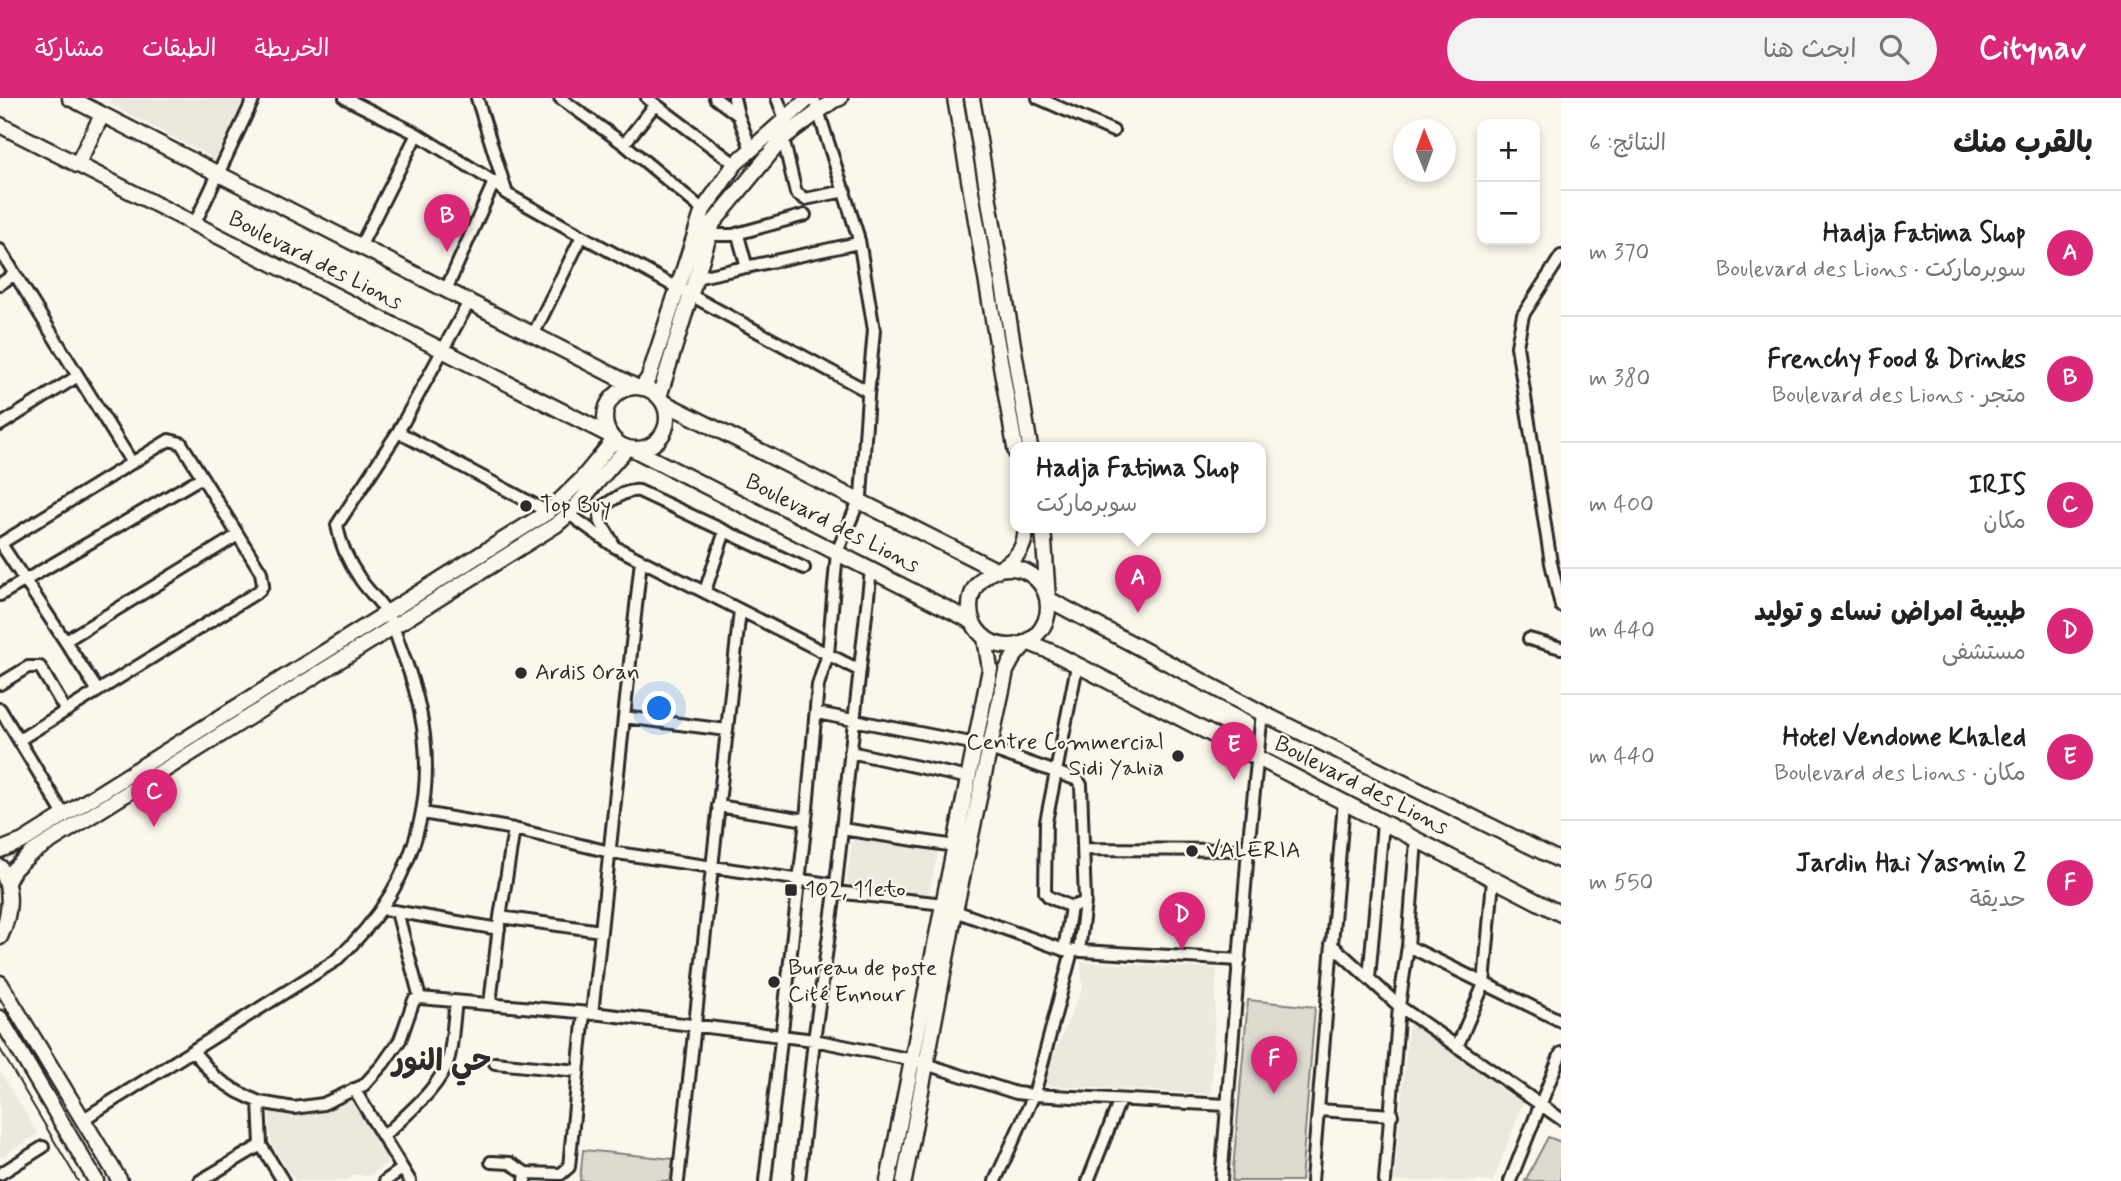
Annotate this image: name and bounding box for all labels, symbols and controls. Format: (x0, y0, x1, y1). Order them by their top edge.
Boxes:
search box (1447, 18, 1937, 81)
text: Citynav (1979, 27, 2086, 71)
icon: search (1875, 30, 1913, 68)
text: ابحث هنا (1763, 33, 1857, 67)
text: مشاركة (35, 34, 104, 65)
text: الطبقات (142, 34, 217, 65)
text: الخريطة (255, 34, 329, 65)
north arrow (1393, 119, 1456, 182)
map controls (1477, 119, 1540, 245)
button: + (1477, 119, 1540, 182)
text: بالقرب منك (1953, 124, 2093, 163)
text: النتائج: 6 (1589, 129, 1666, 159)
button: − (1477, 182, 1540, 245)
pin: B (424, 194, 470, 252)
street label: Boulevard des Lions (223, 204, 407, 318)
text: Hadja Fatima Shop (1823, 217, 2026, 251)
text: 370 m (1589, 238, 1649, 268)
text: A (2062, 238, 2078, 268)
text: سوبرماركت · Boulevard des Lions (1716, 255, 2026, 285)
text: Frenchy Food & Drinks (1767, 343, 2026, 377)
text: 380 m (1589, 364, 1650, 394)
text: B (2063, 364, 2077, 394)
text: متجر · Boulevard des Lions (1772, 381, 2026, 411)
popup (1010, 442, 1266, 533)
text: Hadja Fatima Shop (1036, 452, 1240, 486)
street label: Boulevard des Lions (740, 467, 924, 581)
text: IRIS (1969, 469, 2026, 503)
text: سوبرماركت (1036, 490, 1137, 520)
text: 400 m (1589, 490, 1654, 520)
text: C (2062, 490, 2078, 520)
place label: Top Buy (540, 491, 611, 521)
marker: Top Buy (518, 498, 534, 514)
text: مكان (1983, 507, 2026, 537)
pin: A (1115, 555, 1161, 613)
text: طبيبة امراض نساء و توليد (1754, 596, 2026, 630)
text: 440 m (1589, 616, 1655, 646)
text: D (2062, 616, 2078, 646)
text: مستشفى (1942, 638, 2026, 668)
place label: Ardis Oran (535, 658, 640, 688)
marker: Ardis Oran (513, 665, 529, 681)
your location (642, 691, 676, 725)
text: Hotel Vendome Khaled (1783, 721, 2026, 755)
pin: E (1211, 722, 1257, 780)
place label: Centre Commercial Sidi Yahia (966, 728, 1164, 784)
street label: Boulevard des Lions (1269, 729, 1453, 843)
text: 440 m (1589, 742, 1655, 772)
text: E (2063, 742, 2077, 772)
marker: Centre Commercial Sidi Yahia (1170, 748, 1186, 764)
text: مكان · Boulevard des Lions (1774, 759, 2026, 789)
pin: C (131, 769, 177, 827)
place label: VALERIA (1206, 836, 1301, 866)
marker: VALERIA (1184, 843, 1200, 859)
text: Jardin Hai Yasmin 2 (1796, 847, 2026, 881)
text: 550 m (1589, 868, 1653, 898)
text: F (2064, 868, 2076, 898)
place label: 102, 11eto (805, 875, 906, 905)
marker: 102, 11eto (783, 882, 799, 898)
text: حديقة (1970, 885, 2026, 915)
pin: D (1159, 892, 1205, 950)
place label: Bureau de poste Cité Ennour (788, 954, 937, 1010)
marker: Bureau de poste Cité Ennour (766, 974, 782, 990)
pin: F (1251, 1036, 1297, 1094)
district label: حي النور (390, 1042, 491, 1086)

